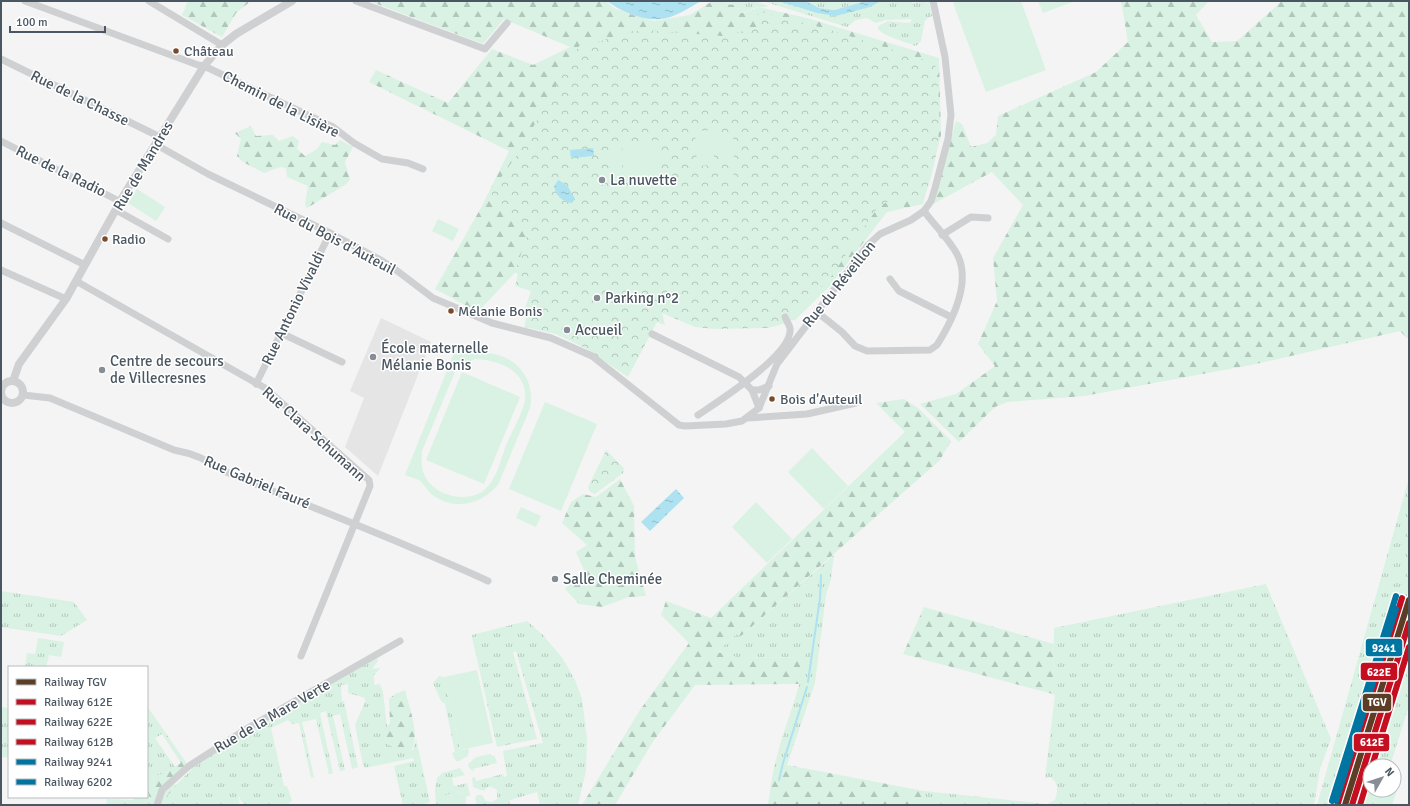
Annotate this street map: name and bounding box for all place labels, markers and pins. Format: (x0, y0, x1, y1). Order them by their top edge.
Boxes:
place label: Château (184, 43, 234, 60)
marker: Château (171, 46, 181, 56)
place label: La nuvette (610, 171, 677, 189)
marker: La nuvette (597, 175, 607, 185)
place label: Radio (112, 231, 146, 248)
marker: Radio (100, 234, 110, 244)
place label: Parking n°2 (605, 289, 679, 307)
marker: Parking n°2 (592, 293, 602, 303)
place label: Mélanie Bonis (458, 303, 542, 320)
marker: Mélanie Bonis (446, 306, 456, 316)
place label: Accueil (575, 321, 622, 339)
marker: Accueil (562, 325, 572, 335)
place label: École maternelle Mélanie Bonis (381, 338, 488, 374)
place label: Centre de secours de Villecresnes (110, 352, 224, 387)
marker: École maternelle Mélanie Bonis (368, 352, 378, 362)
marker: Centre de secours de Villecresnes (97, 365, 107, 375)
place label: Bois d'Auteuil (780, 391, 862, 408)
marker: Bois d'Auteuil (767, 394, 777, 404)
place label: Salle Cheminée (563, 570, 662, 588)
marker: Salle Cheminée (550, 574, 560, 584)

